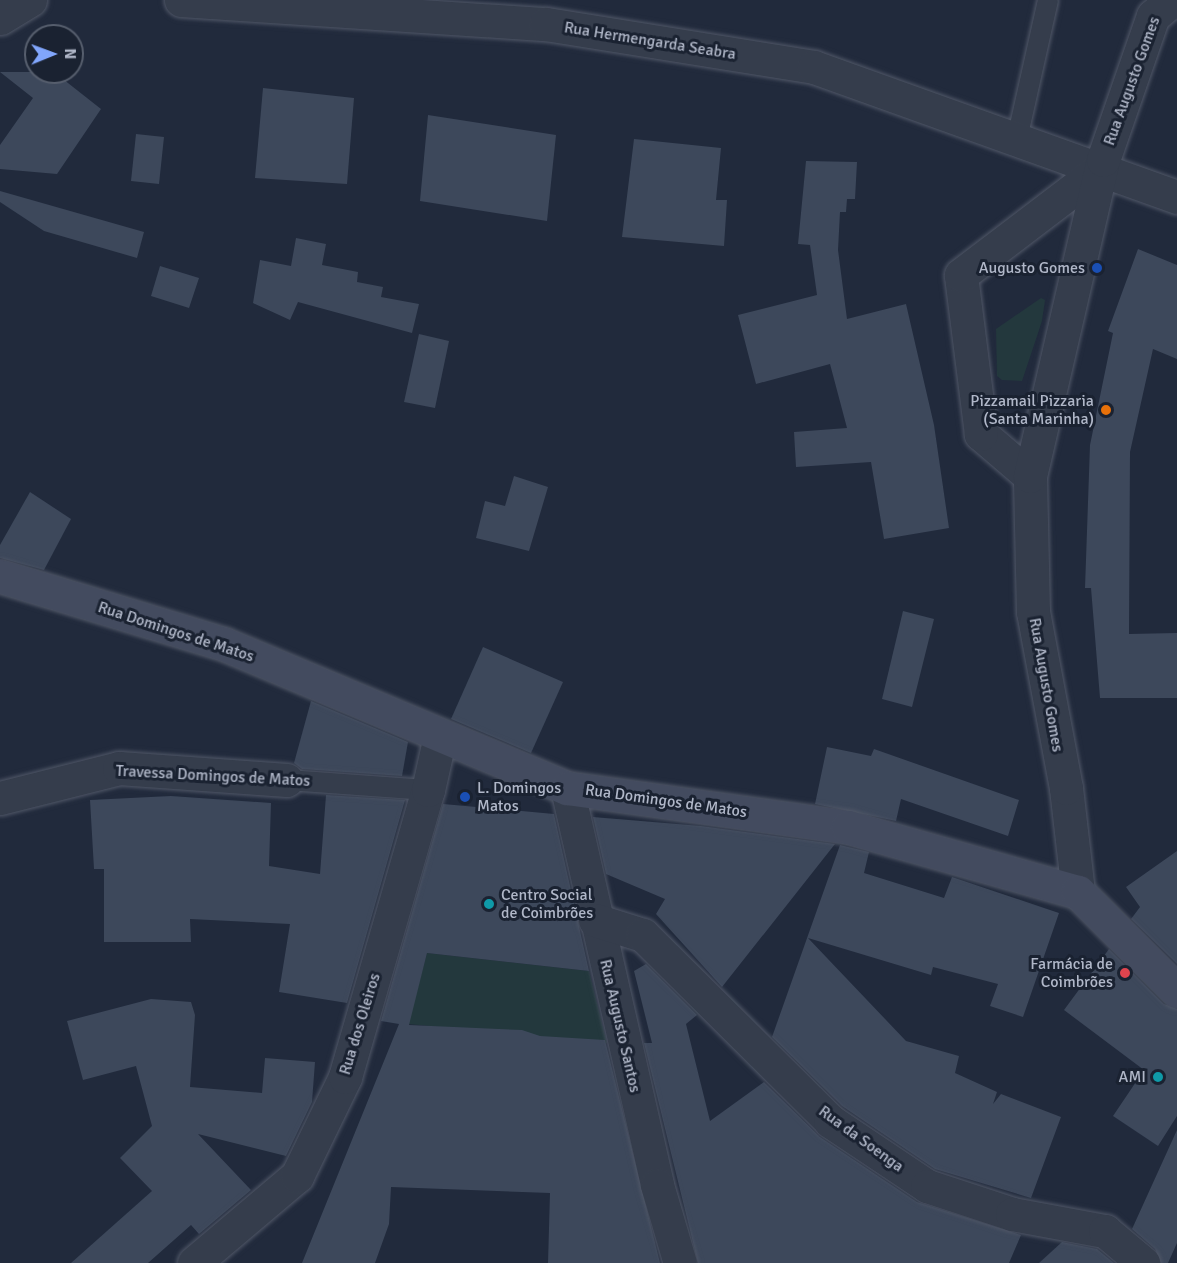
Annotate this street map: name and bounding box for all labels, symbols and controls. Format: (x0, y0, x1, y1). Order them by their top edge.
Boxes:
street label: Rua Augusto Gomes (1100, 14, 1164, 148)
street label: Rua Hermengarda Seabra (563, 18, 737, 64)
north arrow (24, 24, 84, 84)
text: N (60, 48, 80, 59)
place label: Augusto Gomes (979, 258, 1085, 278)
marker: Augusto Gomes (1090, 261, 1104, 275)
place label: Pizzamail Pizzaria (Santa Marinha) (970, 391, 1094, 429)
marker: Pizzamail Pizzaria (Santa Marinha) (1099, 403, 1113, 417)
street label: Rua Domingos de Matos (95, 598, 257, 666)
street label: Rua Augusto Gomes (1025, 616, 1067, 754)
street label: Travessa Domingos de Matos (115, 761, 311, 791)
place label: L. Domingos Matos (477, 778, 561, 816)
street label: Rua Domingos de Matos (584, 780, 748, 822)
marker: L. Domingos Matos (458, 790, 472, 804)
place label: Centro Social de Coimbrões (501, 885, 593, 923)
marker: Centro Social de Coimbrões (482, 897, 496, 911)
place label: Farmácia de Coimbrões (1030, 954, 1113, 992)
street label: Rua Augusto Santos (595, 958, 645, 1094)
marker: Farmácia de Coimbrões (1118, 966, 1132, 980)
street label: Rua dos Oleiros (335, 971, 385, 1077)
place label: AMI (1119, 1067, 1146, 1087)
marker: AMI (1151, 1070, 1165, 1084)
street label: Rua da Soenga (815, 1102, 907, 1176)

